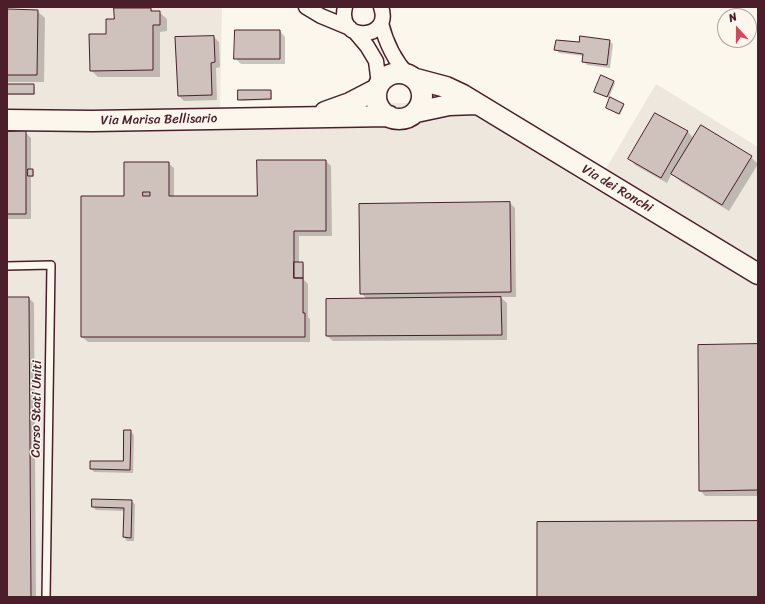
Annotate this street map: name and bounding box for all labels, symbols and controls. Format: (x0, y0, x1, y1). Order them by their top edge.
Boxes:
text: N (726, 7, 740, 27)
north arrow (717, 8, 757, 48)
street label: Via Marisa Bellisario (101, 111, 217, 129)
street label: Via dei Ronchi (579, 162, 655, 216)
street label: Corso Stati Uniti (28, 360, 46, 458)

